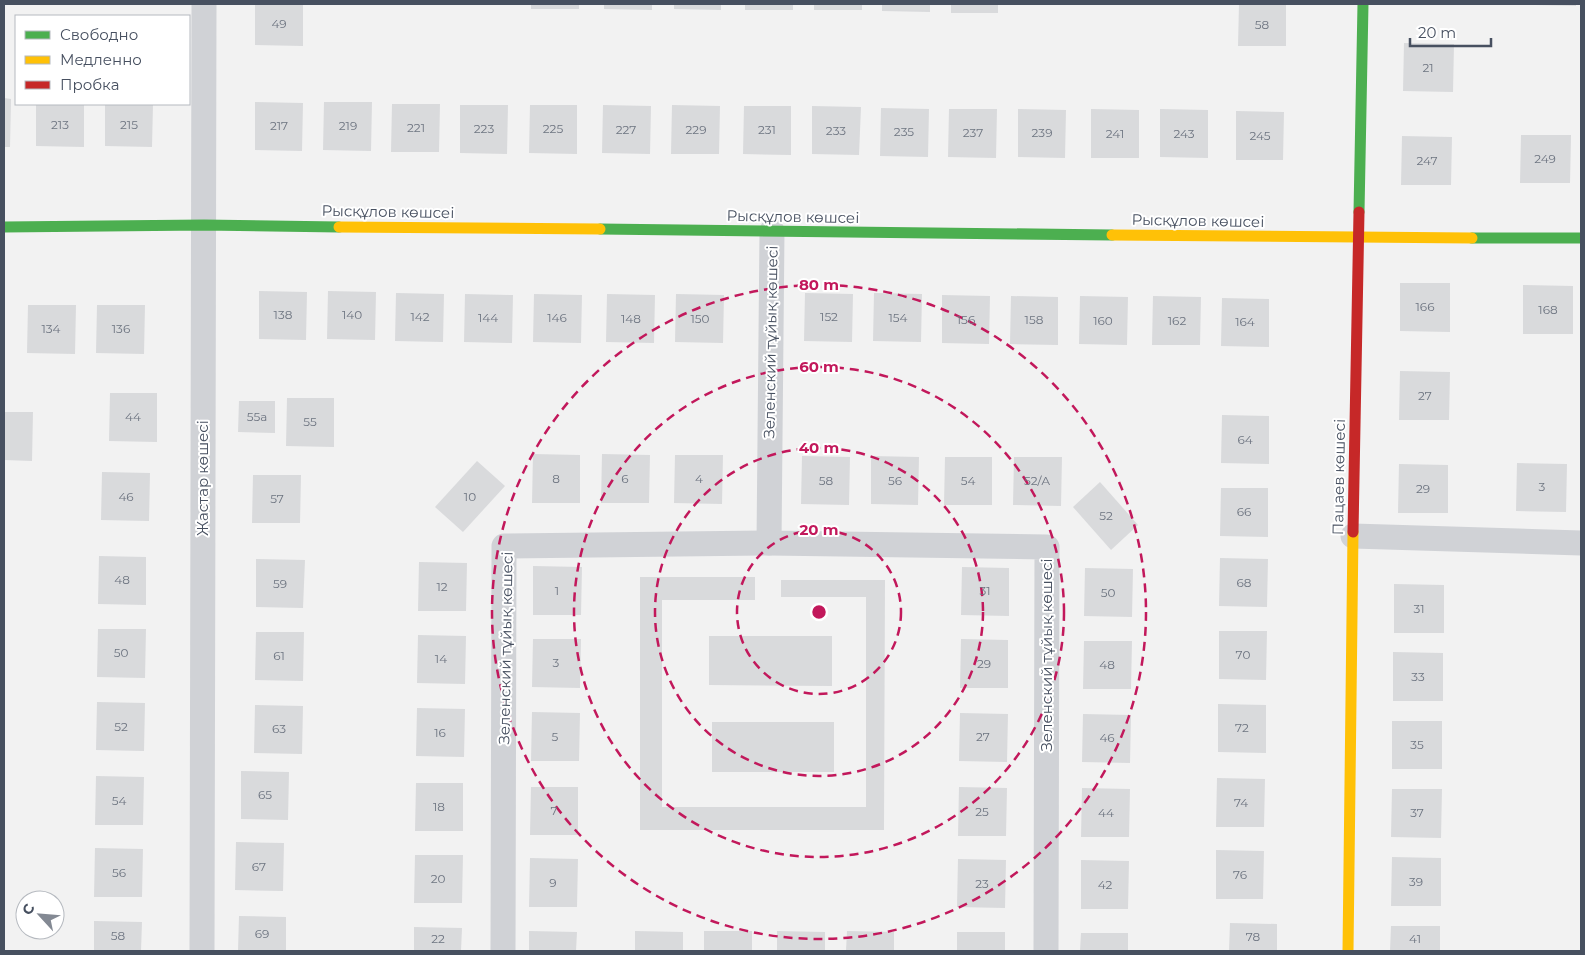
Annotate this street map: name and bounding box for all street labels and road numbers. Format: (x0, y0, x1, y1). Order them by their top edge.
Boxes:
street label: Рысқұлов көшсеі (322, 201, 454, 222)
street label: Рысқұлов көшсеі (727, 206, 859, 227)
street label: Рысқұлов көшсеі (1132, 210, 1264, 231)
street label: Зеленский тұйық көшесі (759, 245, 782, 439)
street label: Пацаев көшесі (1328, 419, 1349, 535)
street label: Жастар көшесі (193, 420, 212, 536)
street label: Зеленский тұйық көшесі (494, 551, 517, 745)
street label: Зеленский тұйық көшесі (1037, 559, 1056, 751)

